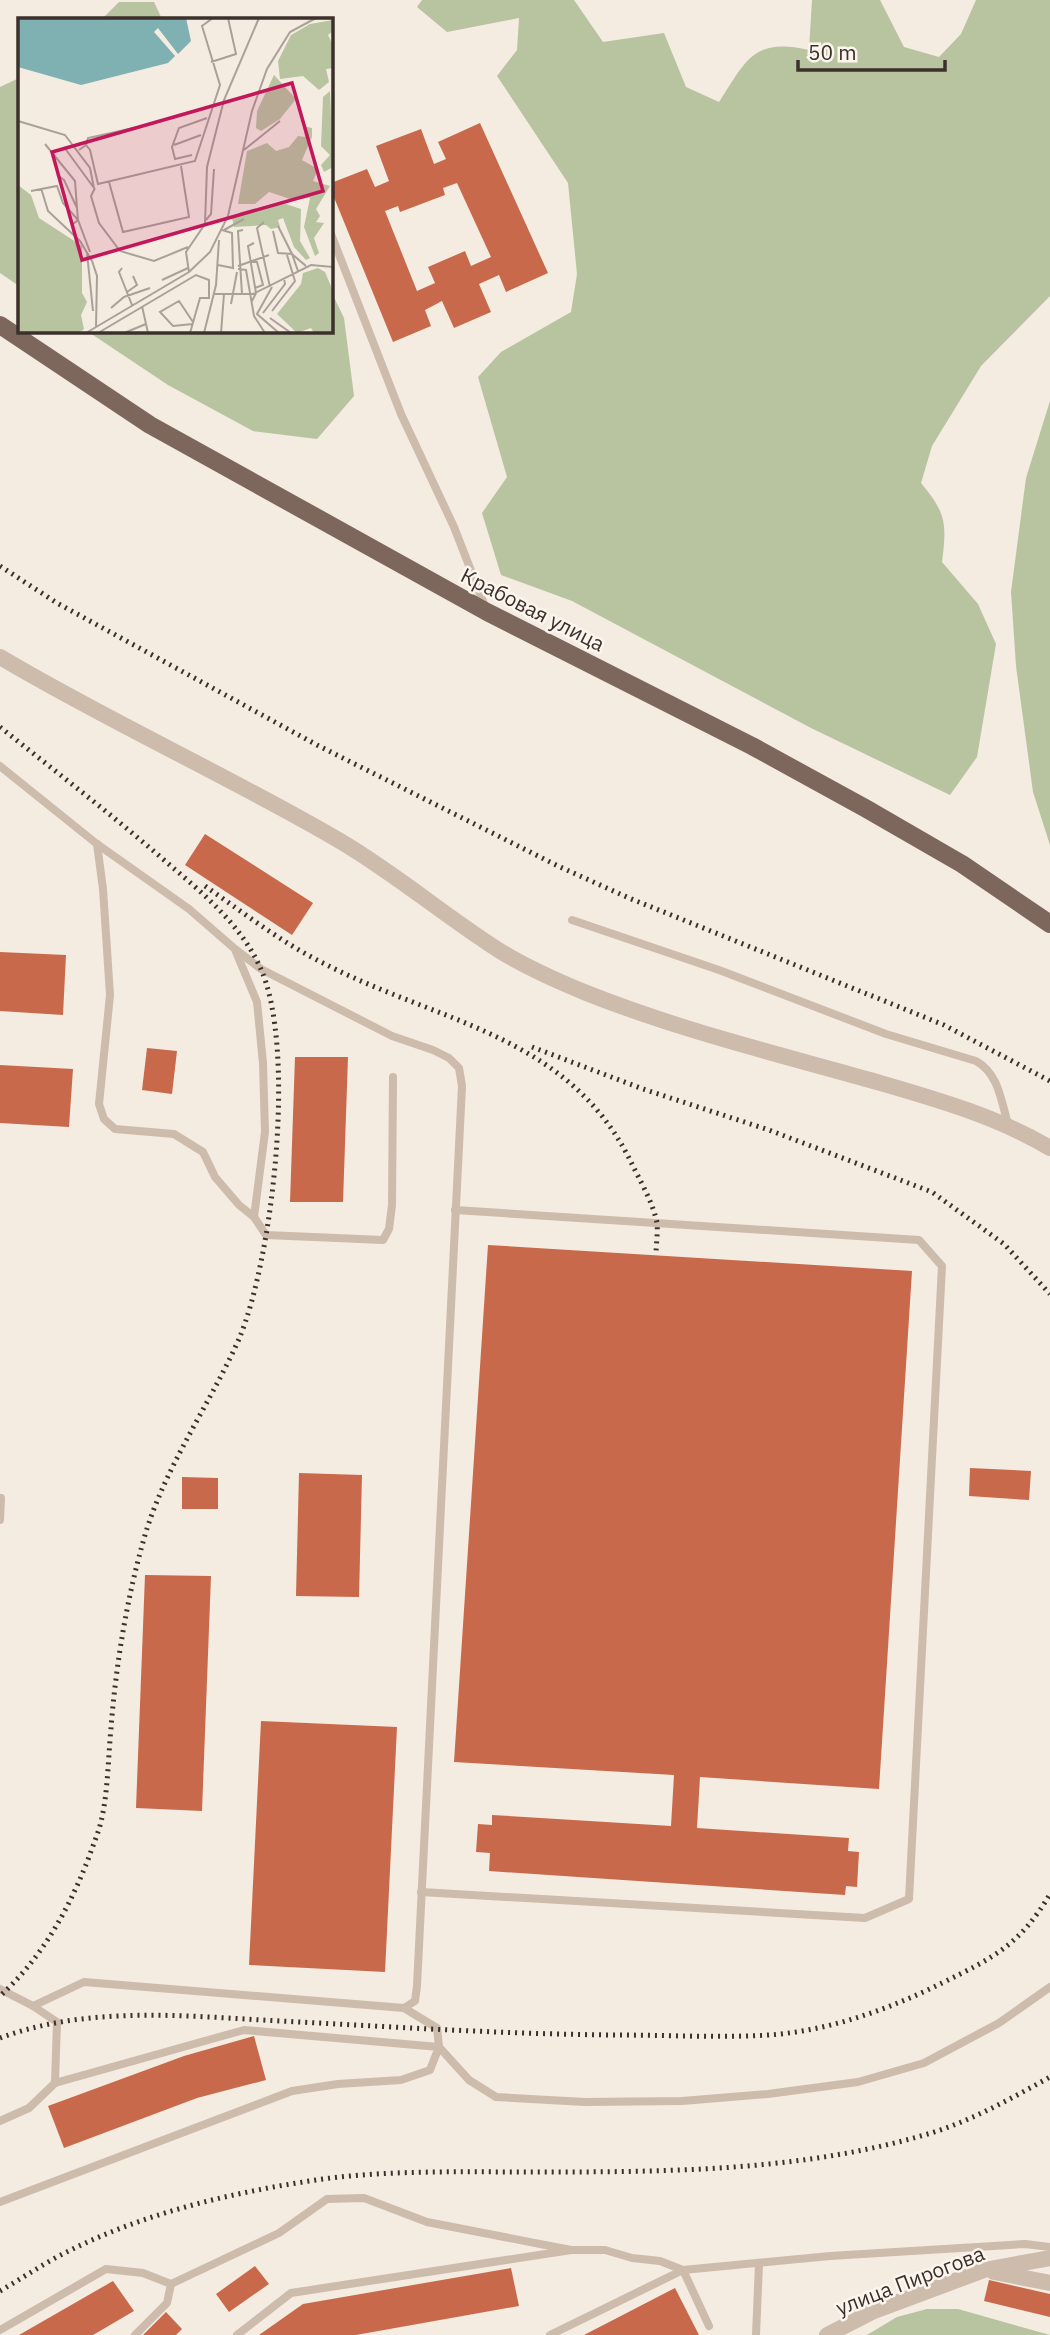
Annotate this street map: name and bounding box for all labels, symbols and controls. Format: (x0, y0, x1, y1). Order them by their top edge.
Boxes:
inset map (18, 18, 332, 332)
scale bar (798, 28, 945, 72)
text: 50 m (808, 38, 857, 66)
street label: Крабовая улица (456, 561, 610, 657)
street label: улица Пирогова (832, 2239, 988, 2321)

